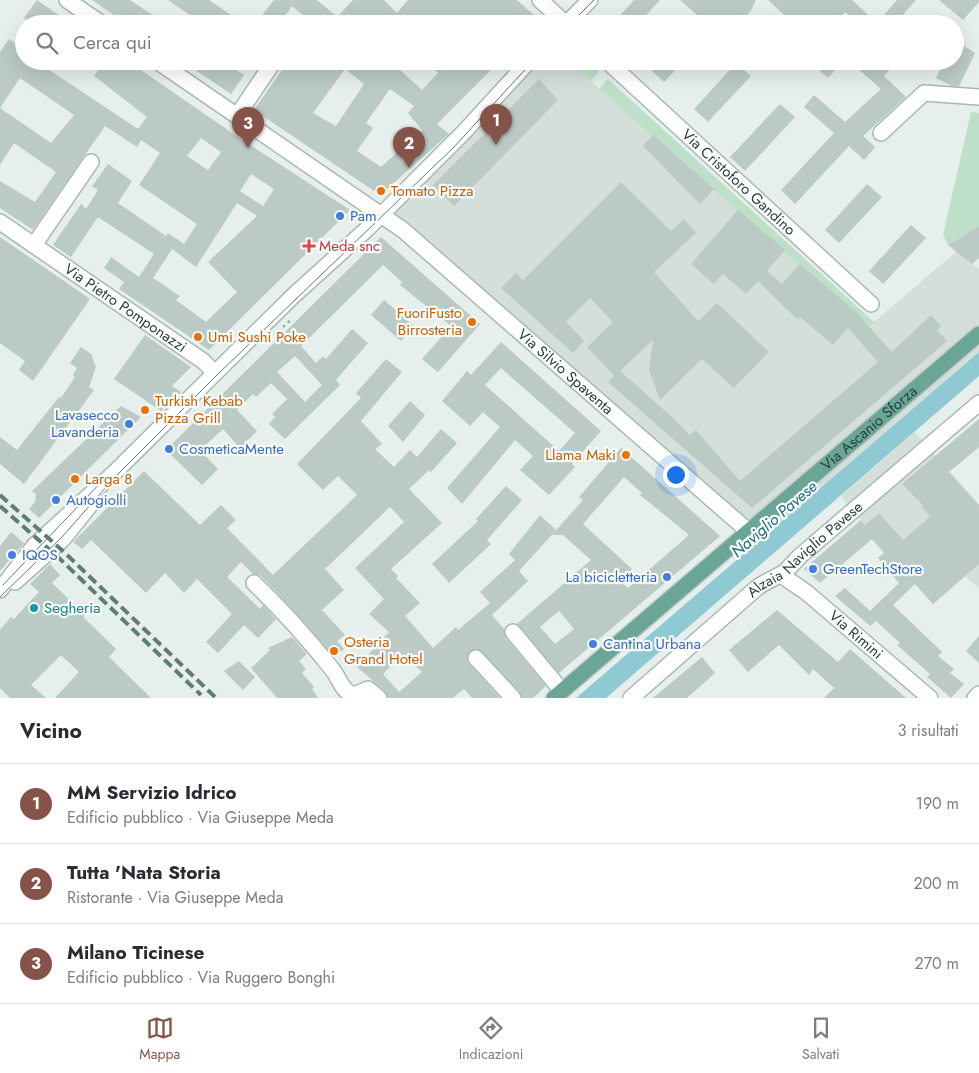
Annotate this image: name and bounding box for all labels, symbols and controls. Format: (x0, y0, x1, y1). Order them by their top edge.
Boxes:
search box (15, 15, 964, 70)
icon: search (33, 29, 61, 57)
text: Cerca qui (73, 29, 152, 56)
pin: 1 (480, 104, 512, 145)
pin: 3 (232, 107, 264, 148)
street label: Via Cristoforo Gandino (677, 124, 801, 241)
pin: 2 (393, 127, 425, 168)
place label: Tomato Pizza (391, 180, 473, 202)
marker: Tomato Pizza (375, 185, 387, 197)
place label: Pam (350, 205, 377, 227)
marker: Pam (334, 210, 346, 222)
place label: Meda snc (319, 235, 380, 257)
marker: Meda snc (303, 240, 315, 252)
street label: Via Pietro Pomponazzi (60, 258, 191, 358)
place label: FuoriFusto Birrosteria (397, 302, 462, 341)
marker: FuoriFusto Birrosteria (466, 316, 478, 328)
street label: Via Silvio Spaventa (513, 324, 618, 420)
place label: Umi Sushi Poke (208, 326, 306, 348)
marker: Umi Sushi Poke (192, 331, 204, 343)
street label: Via Ascanio Sforza (816, 380, 922, 476)
place label: Turkish Kebab Pizza Grill (155, 390, 243, 429)
place label: Lavasecco Lavanderia (51, 404, 119, 443)
marker: Turkish Kebab Pizza Grill (139, 404, 151, 416)
marker: Lavasecco Lavanderia (123, 418, 135, 430)
place label: CosmeticaMente (179, 438, 284, 460)
marker: CosmeticaMente (163, 443, 175, 455)
place label: Llama Maki (545, 444, 616, 466)
marker: Llama Maki (620, 449, 632, 461)
your location (663, 462, 689, 488)
place label: Larga 8 (85, 468, 132, 490)
marker: Larga 8 (69, 473, 81, 485)
water label: Naviglio Pavese (726, 475, 822, 563)
place label: Autogiolli (66, 489, 127, 511)
marker: Autogiolli (50, 494, 62, 506)
street label: Alzaia Naviglio Pavese (742, 496, 868, 603)
place label: IQOS (22, 544, 58, 566)
marker: IQOS (6, 549, 18, 561)
place label: GreenTechStore (823, 558, 923, 580)
marker: GreenTechStore (807, 563, 819, 575)
place label: La bicicletteria (565, 566, 657, 588)
marker: La bicicletteria (661, 571, 673, 583)
place label: Segheria (44, 597, 100, 619)
marker: Segheria (28, 602, 40, 614)
street label: Via Rimini (824, 605, 888, 664)
place label: Osteria Grand Hotel (344, 631, 423, 670)
place label: Cantina Urbana (603, 633, 701, 655)
marker: Cantina Urbana (587, 638, 599, 650)
marker: Osteria Grand Hotel (328, 645, 340, 657)
text: Vicino (20, 716, 82, 746)
text: 3 risultati (898, 719, 959, 742)
text: MM Servizio Idrico (67, 779, 236, 806)
text: 1 (32, 792, 40, 815)
text: 190 m (916, 792, 959, 815)
text: Edificio pubblico · Via Giuseppe Meda (67, 806, 334, 829)
text: Tutta 'Nata Storia (67, 859, 221, 886)
text: 2 (31, 872, 41, 895)
text: 200 m (913, 872, 959, 895)
text: Ristorante · Via Giuseppe Meda (67, 886, 283, 909)
text: Milano Ticinese (67, 939, 204, 966)
text: 3 (31, 952, 41, 975)
text: 270 m (915, 952, 959, 975)
text: Edificio pubblico · Via Ruggero Bonghi (67, 966, 335, 989)
tab: Mappa (139, 1014, 180, 1064)
tab: Indicazioni (459, 1014, 523, 1064)
tab: Salvati (802, 1014, 840, 1064)

